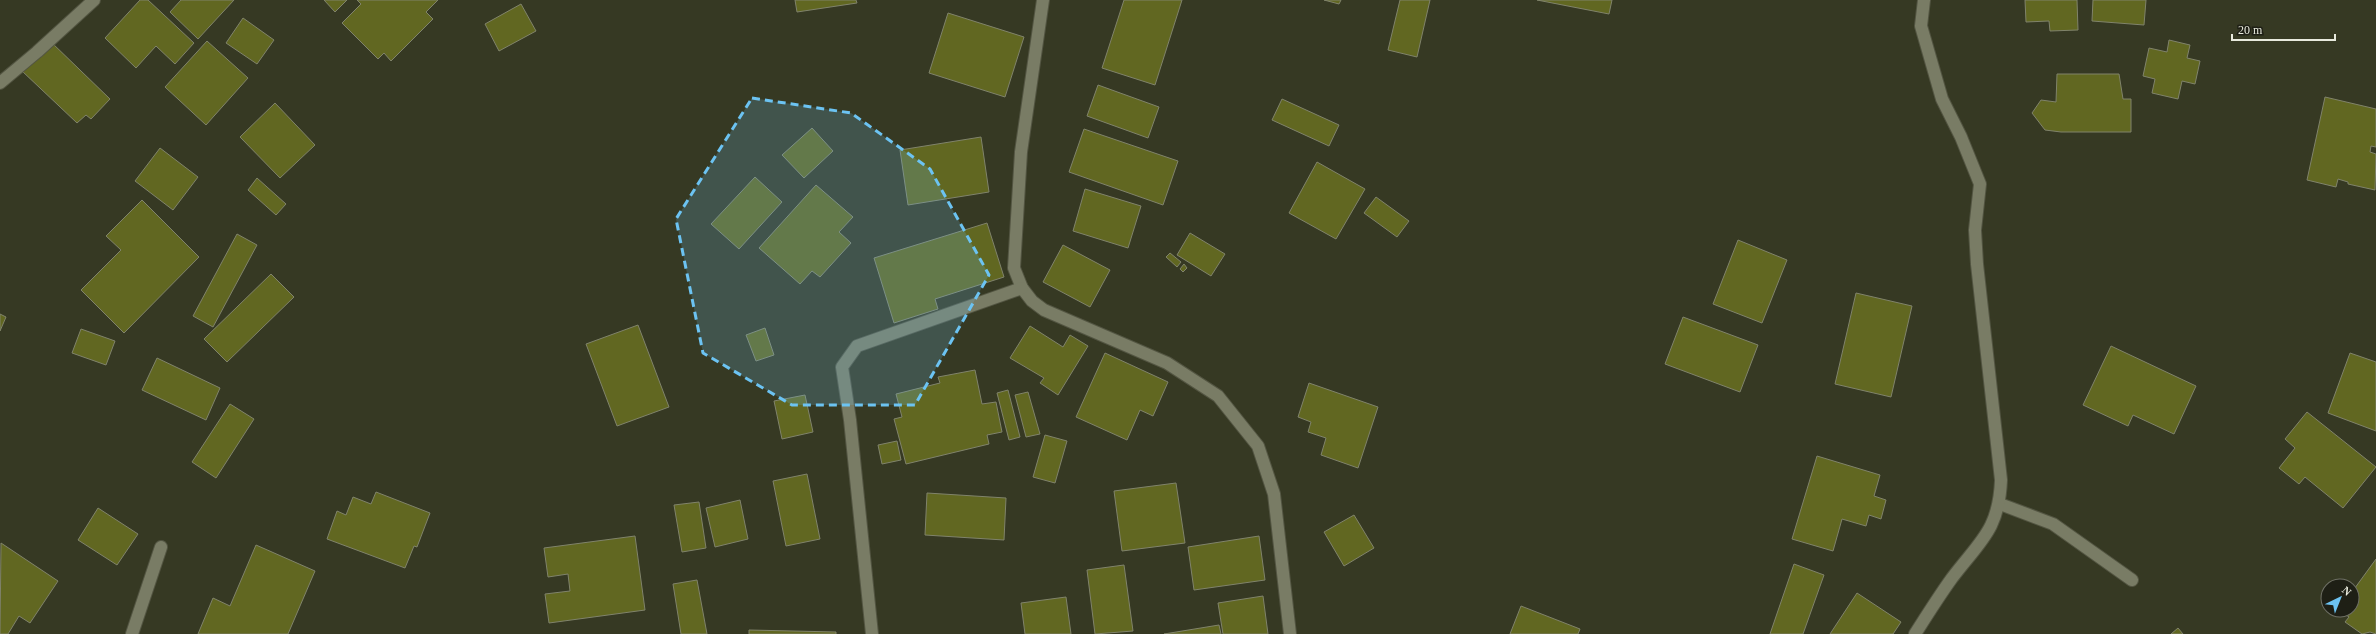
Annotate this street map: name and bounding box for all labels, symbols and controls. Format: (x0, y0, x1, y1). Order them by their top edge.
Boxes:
scale bar (2232, 16, 2335, 42)
text: 20 m (2238, 23, 2263, 37)
north arrow (2320, 578, 2360, 618)
text: N (2340, 584, 2354, 598)

